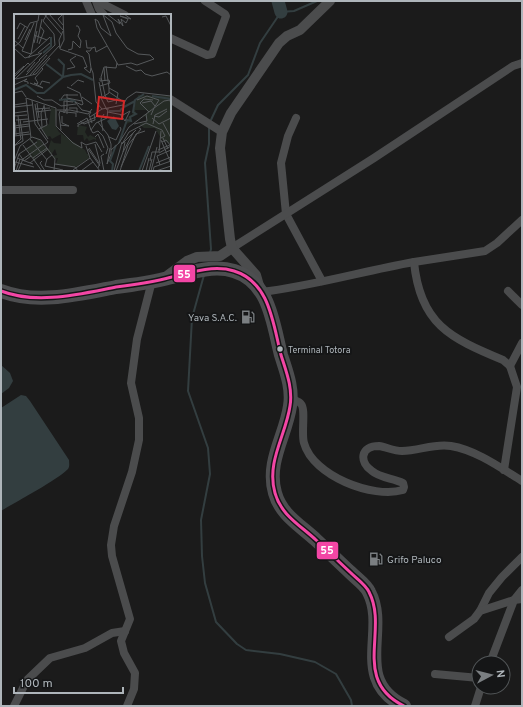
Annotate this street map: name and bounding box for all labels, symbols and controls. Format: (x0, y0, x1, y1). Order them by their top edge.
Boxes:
inset map (14, 14, 171, 171)
line badge: 55 (173, 264, 196, 283)
text: 55 (177, 268, 191, 282)
fuel station icon: Yava S.A.C. (240, 309, 256, 325)
place label: Yava S.A.C. (188, 312, 237, 325)
marker: Terminal Totora (275, 344, 285, 354)
place label: Terminal Totora (288, 345, 351, 356)
line badge: 55 (316, 541, 339, 560)
text: 55 (320, 544, 334, 558)
fuel station icon: Grifo Paluco (368, 551, 384, 567)
place label: Grifo Paluco (387, 554, 442, 567)
north arrow (471, 655, 511, 695)
scale bar (14, 669, 123, 695)
text: N (493, 669, 507, 679)
text: 100 m (20, 676, 53, 692)

